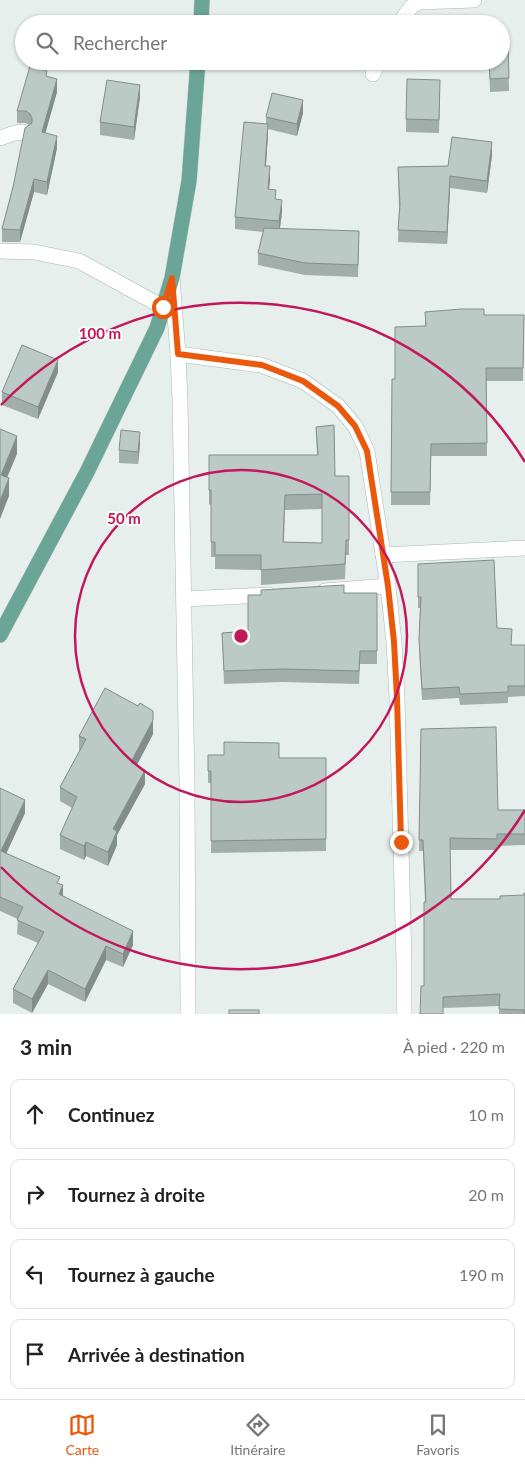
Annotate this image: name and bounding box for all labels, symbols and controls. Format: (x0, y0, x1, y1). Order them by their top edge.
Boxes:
search box (15, 15, 510, 70)
icon: search (33, 29, 61, 57)
text: Rechercher (73, 31, 167, 54)
route start (152, 296, 175, 319)
text: 100 m (79, 324, 121, 342)
text: 50 m (107, 509, 141, 527)
centre of rings (232, 627, 250, 645)
route end (390, 831, 413, 854)
text: 3 min (20, 1034, 72, 1059)
text: À pied · 220 m (403, 1037, 505, 1056)
icon: ahead (21, 1100, 49, 1128)
text: Continuez (68, 1103, 154, 1126)
text: 10 m (468, 1105, 504, 1124)
icon: right (21, 1180, 49, 1208)
text: Tournez à droite (68, 1183, 205, 1206)
text: 20 m (468, 1185, 504, 1204)
icon: left (21, 1260, 49, 1288)
text: Tournez à gauche (68, 1263, 215, 1286)
text: 190 m (459, 1265, 504, 1284)
icon: arrive (21, 1340, 49, 1368)
text: Arrivée à destination (68, 1343, 245, 1366)
tab: Carte (65, 1411, 99, 1458)
tab: Itinéraire (230, 1411, 285, 1458)
tab: Favoris (416, 1411, 460, 1458)

